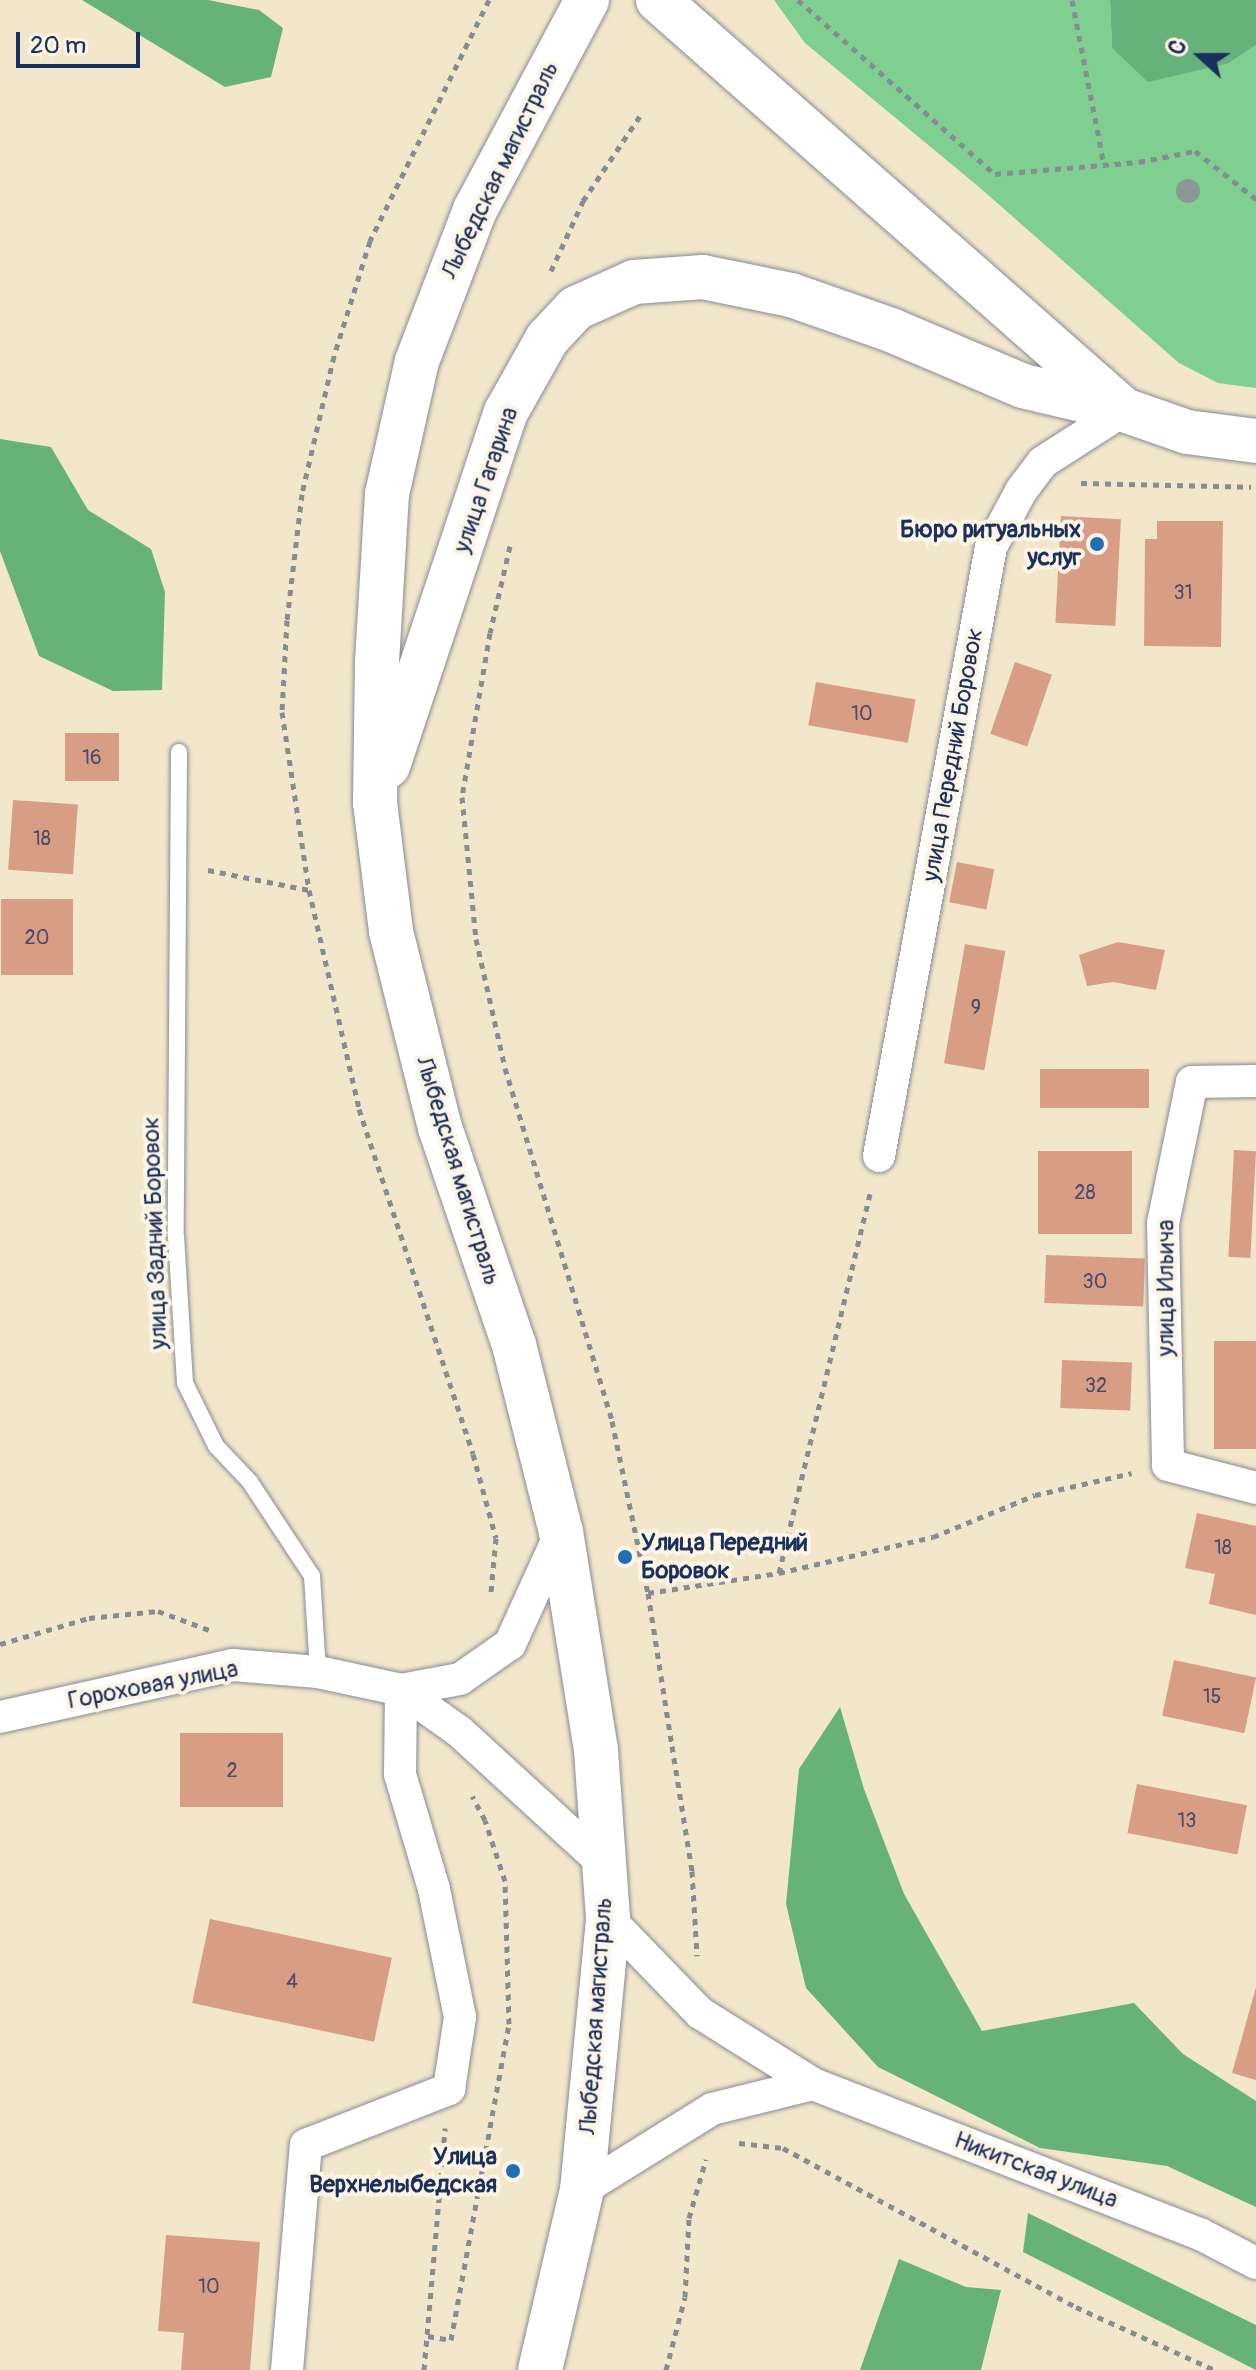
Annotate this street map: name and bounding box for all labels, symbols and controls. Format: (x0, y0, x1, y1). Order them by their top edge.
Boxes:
scale bar (20, 16, 144, 66)
north arrow (1160, 16, 1240, 96)
text: 20 m (30, 31, 86, 60)
text: С (1162, 36, 1193, 59)
street label: Лыбедская магистраль (435, 57, 565, 283)
street label: улица Гагарина (448, 403, 524, 557)
place label: Бюро ритуальных услуг (900, 516, 1081, 572)
marker: Бюро ритуальных услуг (1088, 535, 1106, 553)
house number: 31 (1174, 580, 1192, 604)
street label: улица Передний Боровок (917, 626, 989, 884)
house number: 10 (851, 701, 873, 725)
house number: 16 (82, 745, 102, 769)
house number: 18 (33, 826, 51, 850)
house number: 20 (25, 925, 49, 949)
house number: 9 (971, 995, 981, 1019)
street label: Лыбедская магистраль (409, 1053, 507, 1289)
street label: улица Задний Боровок (137, 1116, 173, 1350)
house number: 28 (1074, 1180, 1096, 1204)
street label: улица Ильича (1152, 1220, 1180, 1356)
house number: 30 (1083, 1269, 1107, 1293)
house number: 32 (1085, 1373, 1107, 1397)
place label: Улица Передний Боровок (641, 1529, 808, 1585)
house number: 18 (1214, 1535, 1232, 1559)
marker: Улица Передний Боровок (616, 1548, 634, 1566)
street label: Гороховая улица (65, 1654, 241, 1716)
house number: 15 (1203, 1684, 1221, 1708)
house number: 2 (226, 1758, 238, 1782)
house number: 13 (1178, 1808, 1196, 1832)
street label: Лыбедская магистраль (573, 1896, 619, 2136)
house number: 4 (286, 1969, 298, 1993)
street label: Никитская улица (950, 2126, 1122, 2214)
place label: Улица Верхнелыбедская (309, 2143, 497, 2199)
marker: Улица Верхнелыбедская (504, 2162, 522, 2180)
house number: 10 (198, 2274, 220, 2298)

